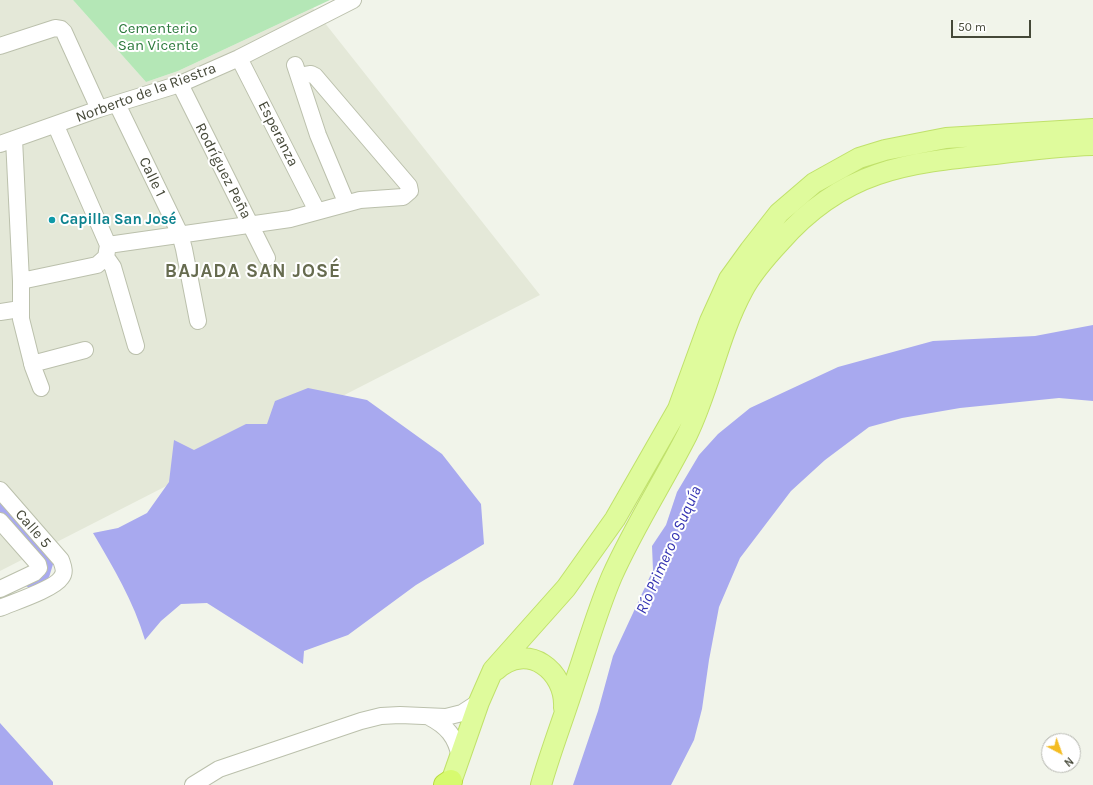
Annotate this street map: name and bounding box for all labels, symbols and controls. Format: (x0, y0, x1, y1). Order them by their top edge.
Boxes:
scale bar (953, 12, 1033, 38)
park label: Cementerio San Vicente (118, 20, 198, 55)
text: 50 m (958, 20, 986, 34)
street label: Norberto de la Riestra (73, 59, 219, 127)
street label: Esperanza (254, 98, 302, 170)
street label: Rodríguez Peña (191, 120, 255, 222)
street label: Calle 1 (135, 154, 169, 200)
place label: Capilla San José (60, 211, 177, 229)
marker: Capilla San José (47, 215, 57, 225)
district label: BAJADA SAN JOSÉ (165, 261, 341, 283)
water label: Río Primero o Suquía (632, 483, 706, 617)
street label: Calle 5 (11, 506, 55, 552)
north arrow (1041, 733, 1081, 773)
text: N (1061, 754, 1076, 769)

